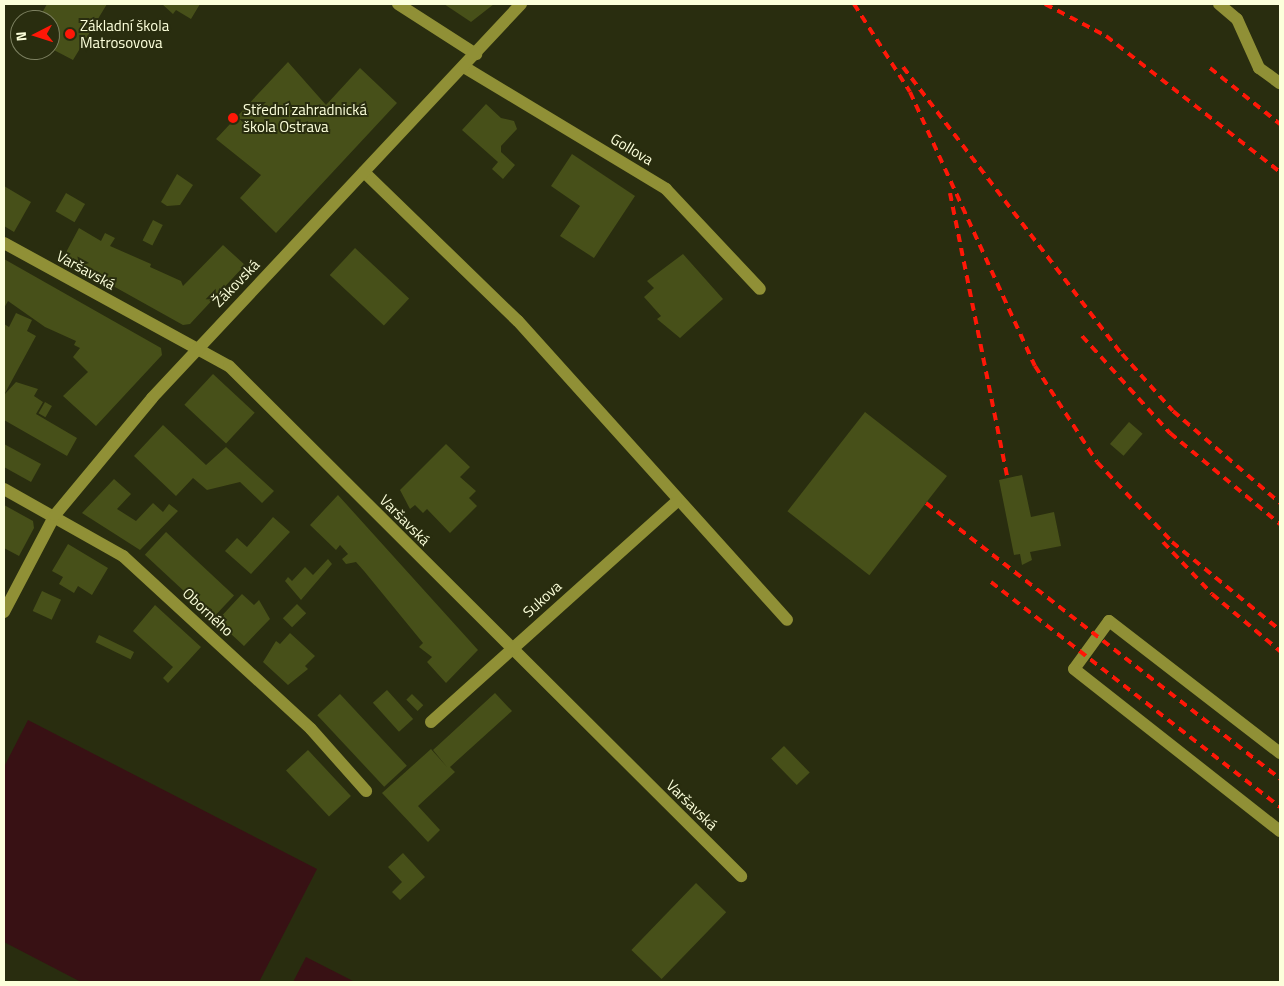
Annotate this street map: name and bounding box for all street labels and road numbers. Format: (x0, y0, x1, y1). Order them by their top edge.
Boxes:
street label: Gollova (607, 129, 657, 169)
street label: Varšavská (54, 247, 118, 293)
street label: Žákovská (209, 255, 263, 311)
street label: Varšavská (376, 491, 434, 549)
street label: Sukova (519, 577, 565, 621)
street label: Oborného (179, 584, 237, 640)
street label: Varšavská (663, 776, 721, 834)

